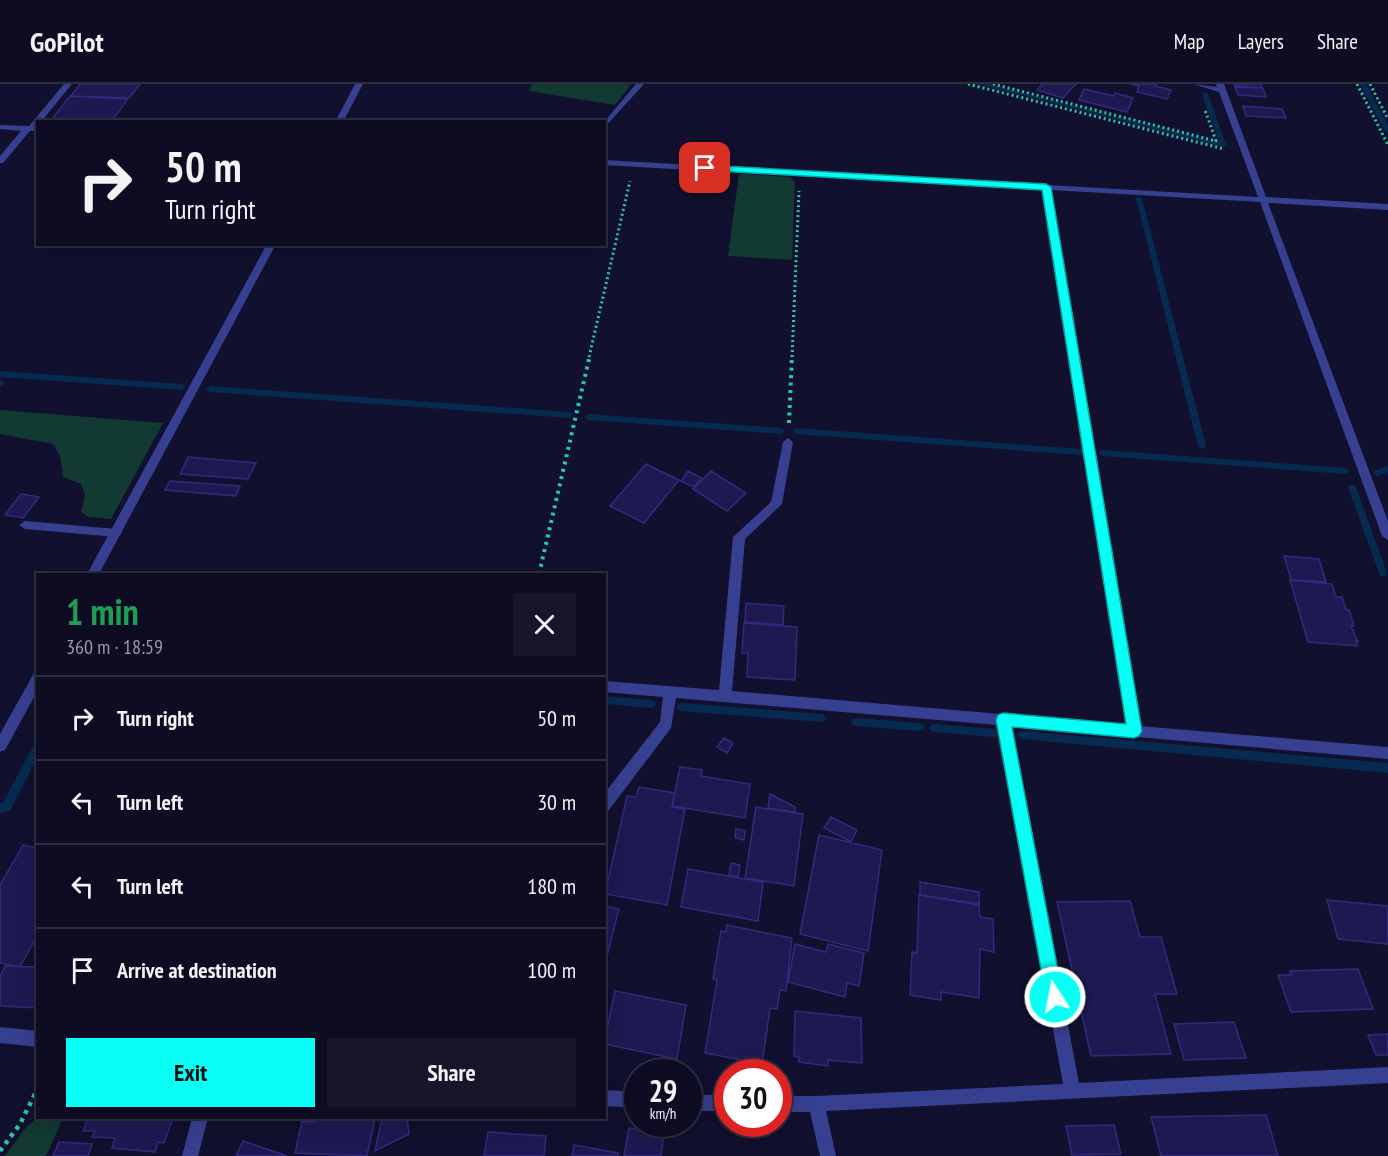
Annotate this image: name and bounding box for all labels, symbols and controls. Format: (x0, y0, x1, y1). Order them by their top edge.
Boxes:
text: GoPilot (30, 23, 104, 60)
text: Map (1174, 28, 1205, 55)
text: Layers (1238, 28, 1284, 55)
text: Share (1317, 28, 1358, 55)
text: 50 m (165, 139, 242, 194)
pin (679, 142, 730, 193)
icon: right (66, 144, 144, 222)
icon: arrive (688, 151, 721, 184)
text: Turn right (165, 192, 256, 226)
text: 1 min (66, 588, 139, 635)
button: close (513, 593, 576, 656)
text: 360 m · 18:59 (66, 634, 163, 660)
icon: right (66, 702, 99, 735)
text: Turn right (117, 704, 194, 732)
text: 50 m (537, 704, 576, 732)
icon: left (66, 786, 99, 819)
text: Turn left (117, 788, 183, 816)
text: 30 m (537, 788, 576, 816)
icon: left (66, 870, 99, 903)
text: Turn left (117, 872, 183, 900)
text: 180 m (527, 872, 576, 900)
icon: arrive (66, 954, 99, 987)
text: Arrive at destination (117, 956, 277, 984)
text: 100 m (527, 956, 576, 984)
position arrow (1023, 965, 1087, 1029)
button: Exit (66, 1038, 315, 1107)
button: Share (327, 1038, 576, 1107)
speed limit sign: 30 (714, 1059, 792, 1137)
text: 29 (649, 1071, 677, 1110)
text: km/h (650, 1104, 676, 1123)

